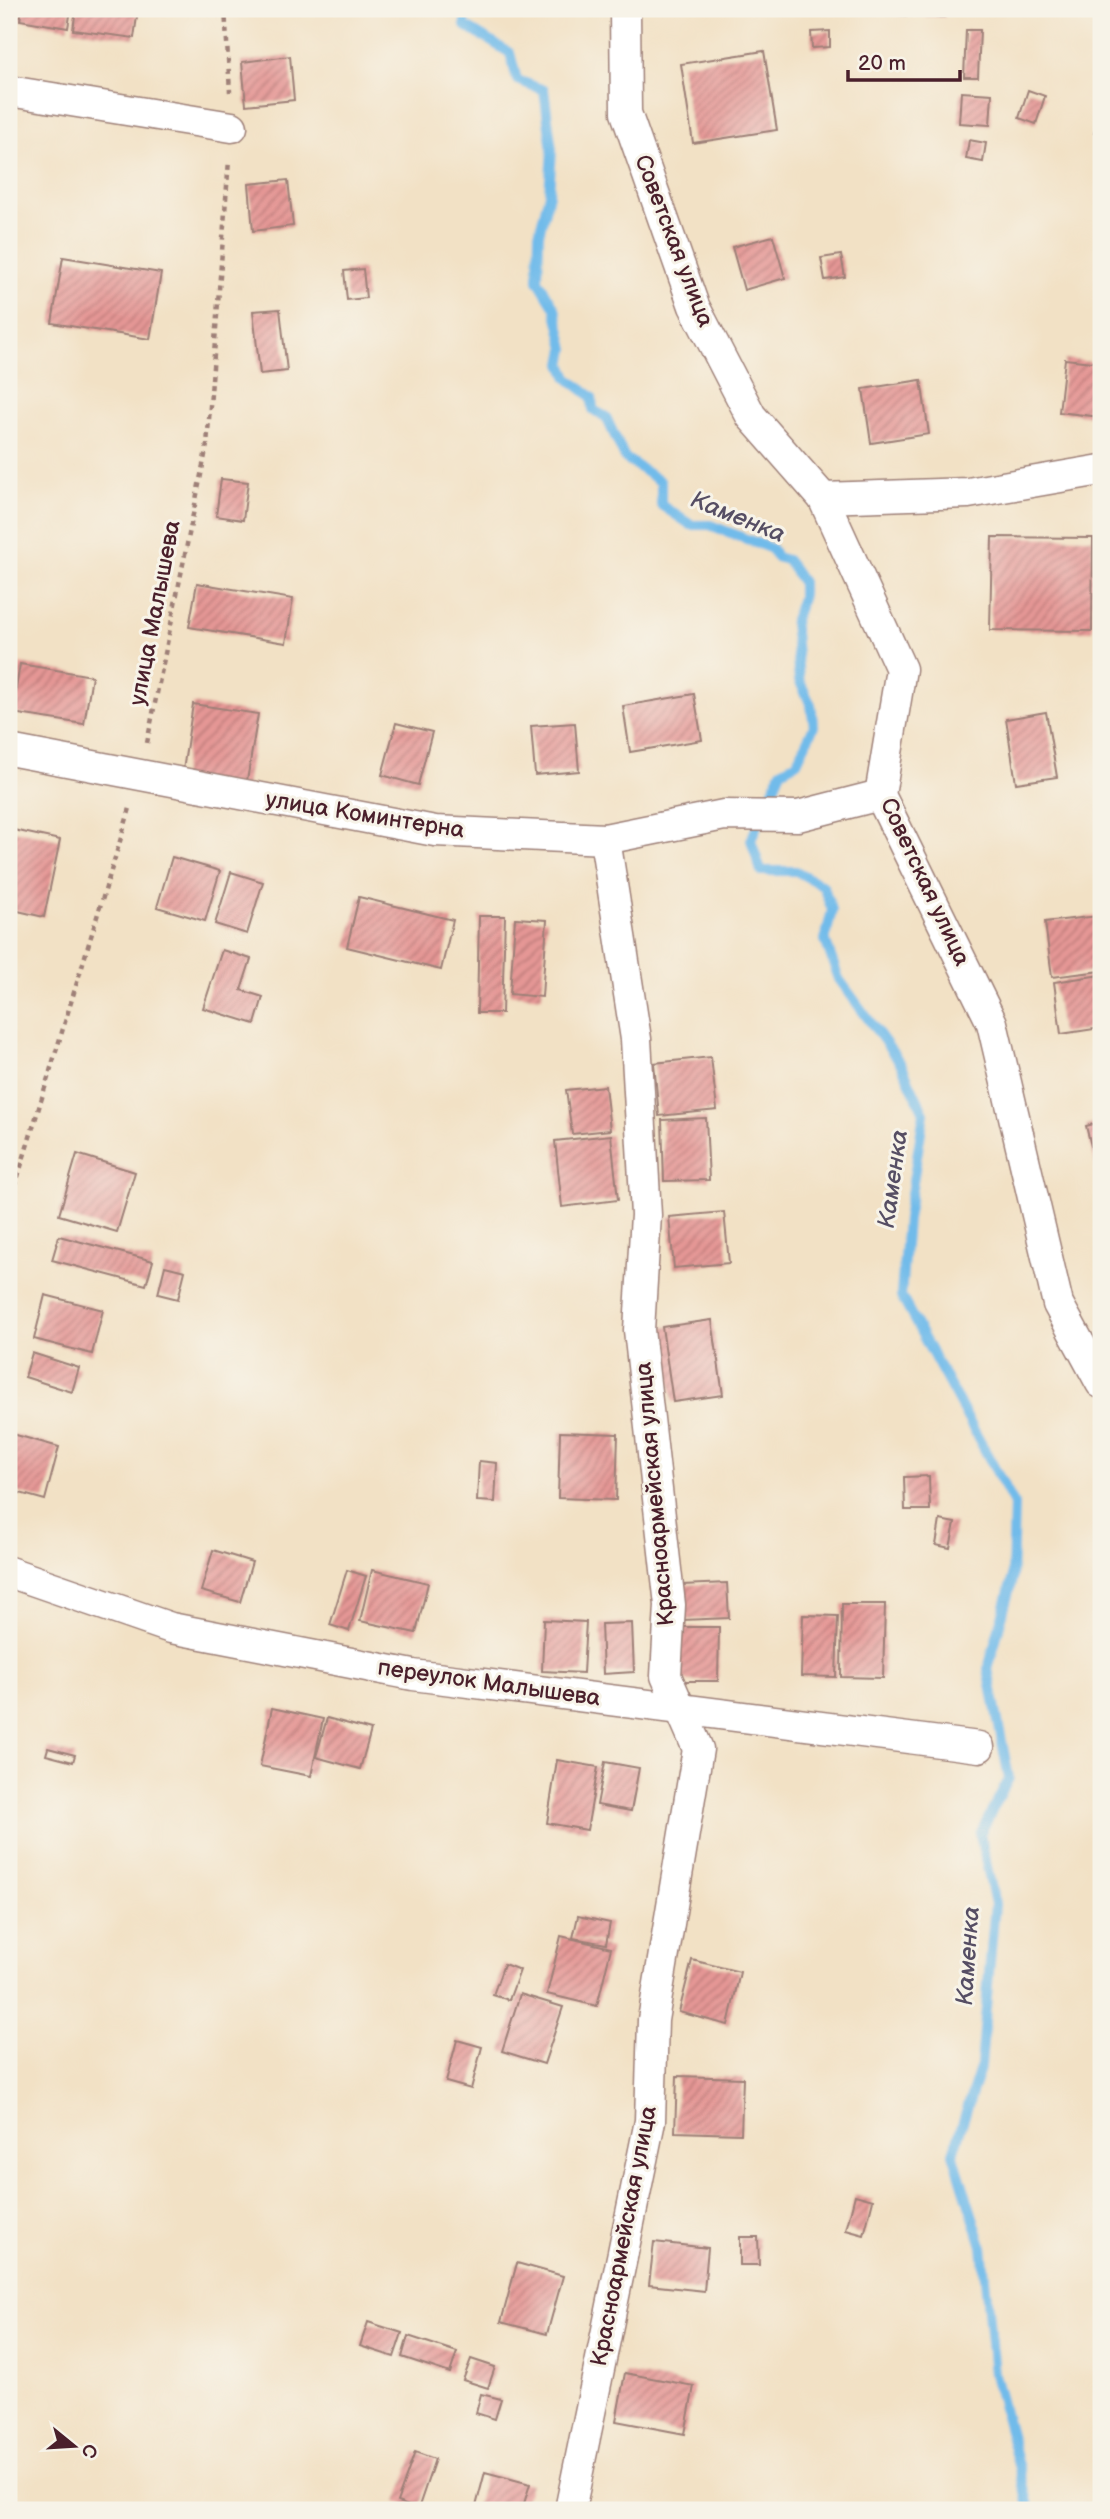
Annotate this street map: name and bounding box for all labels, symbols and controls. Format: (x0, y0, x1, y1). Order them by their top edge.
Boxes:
scale bar (848, 38, 960, 82)
text: 20 m (858, 51, 906, 76)
street label: Советская улица (628, 151, 720, 331)
water label: Каменка (686, 485, 790, 549)
street label: улица Малышева (123, 517, 187, 708)
street label: улица Коминтерна (264, 785, 467, 845)
street label: Советская улица (874, 794, 976, 971)
water label: Каменка (872, 1128, 914, 1230)
street label: Красноармейская улица (629, 1361, 680, 1627)
street label: переулок Малышева (376, 1654, 603, 1713)
water label: Каменка (950, 1905, 986, 2007)
street label: Красноармейская улица (585, 2103, 663, 2369)
north arrow (38, 2410, 108, 2480)
text: С (76, 2441, 102, 2461)

